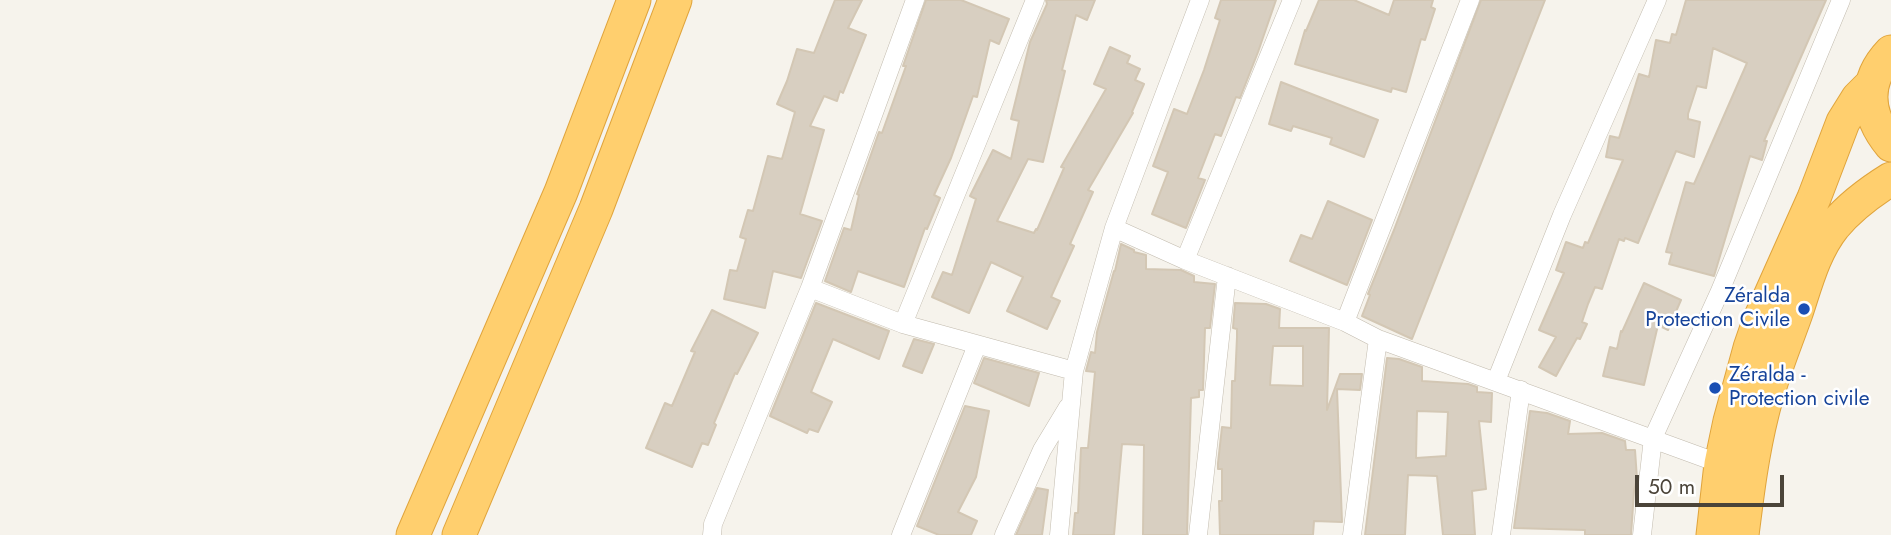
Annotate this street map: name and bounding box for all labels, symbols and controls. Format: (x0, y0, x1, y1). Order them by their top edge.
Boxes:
place label: Zéralda Protection Civile (1645, 284, 1790, 334)
marker: Zéralda Protection Civile (1796, 301, 1812, 317)
place label: Zéralda - Protection civile (1729, 363, 1869, 413)
marker: Zéralda - Protection civile (1707, 380, 1723, 396)
scale bar (1639, 462, 1788, 506)
text: 50 m (1648, 472, 1695, 502)

